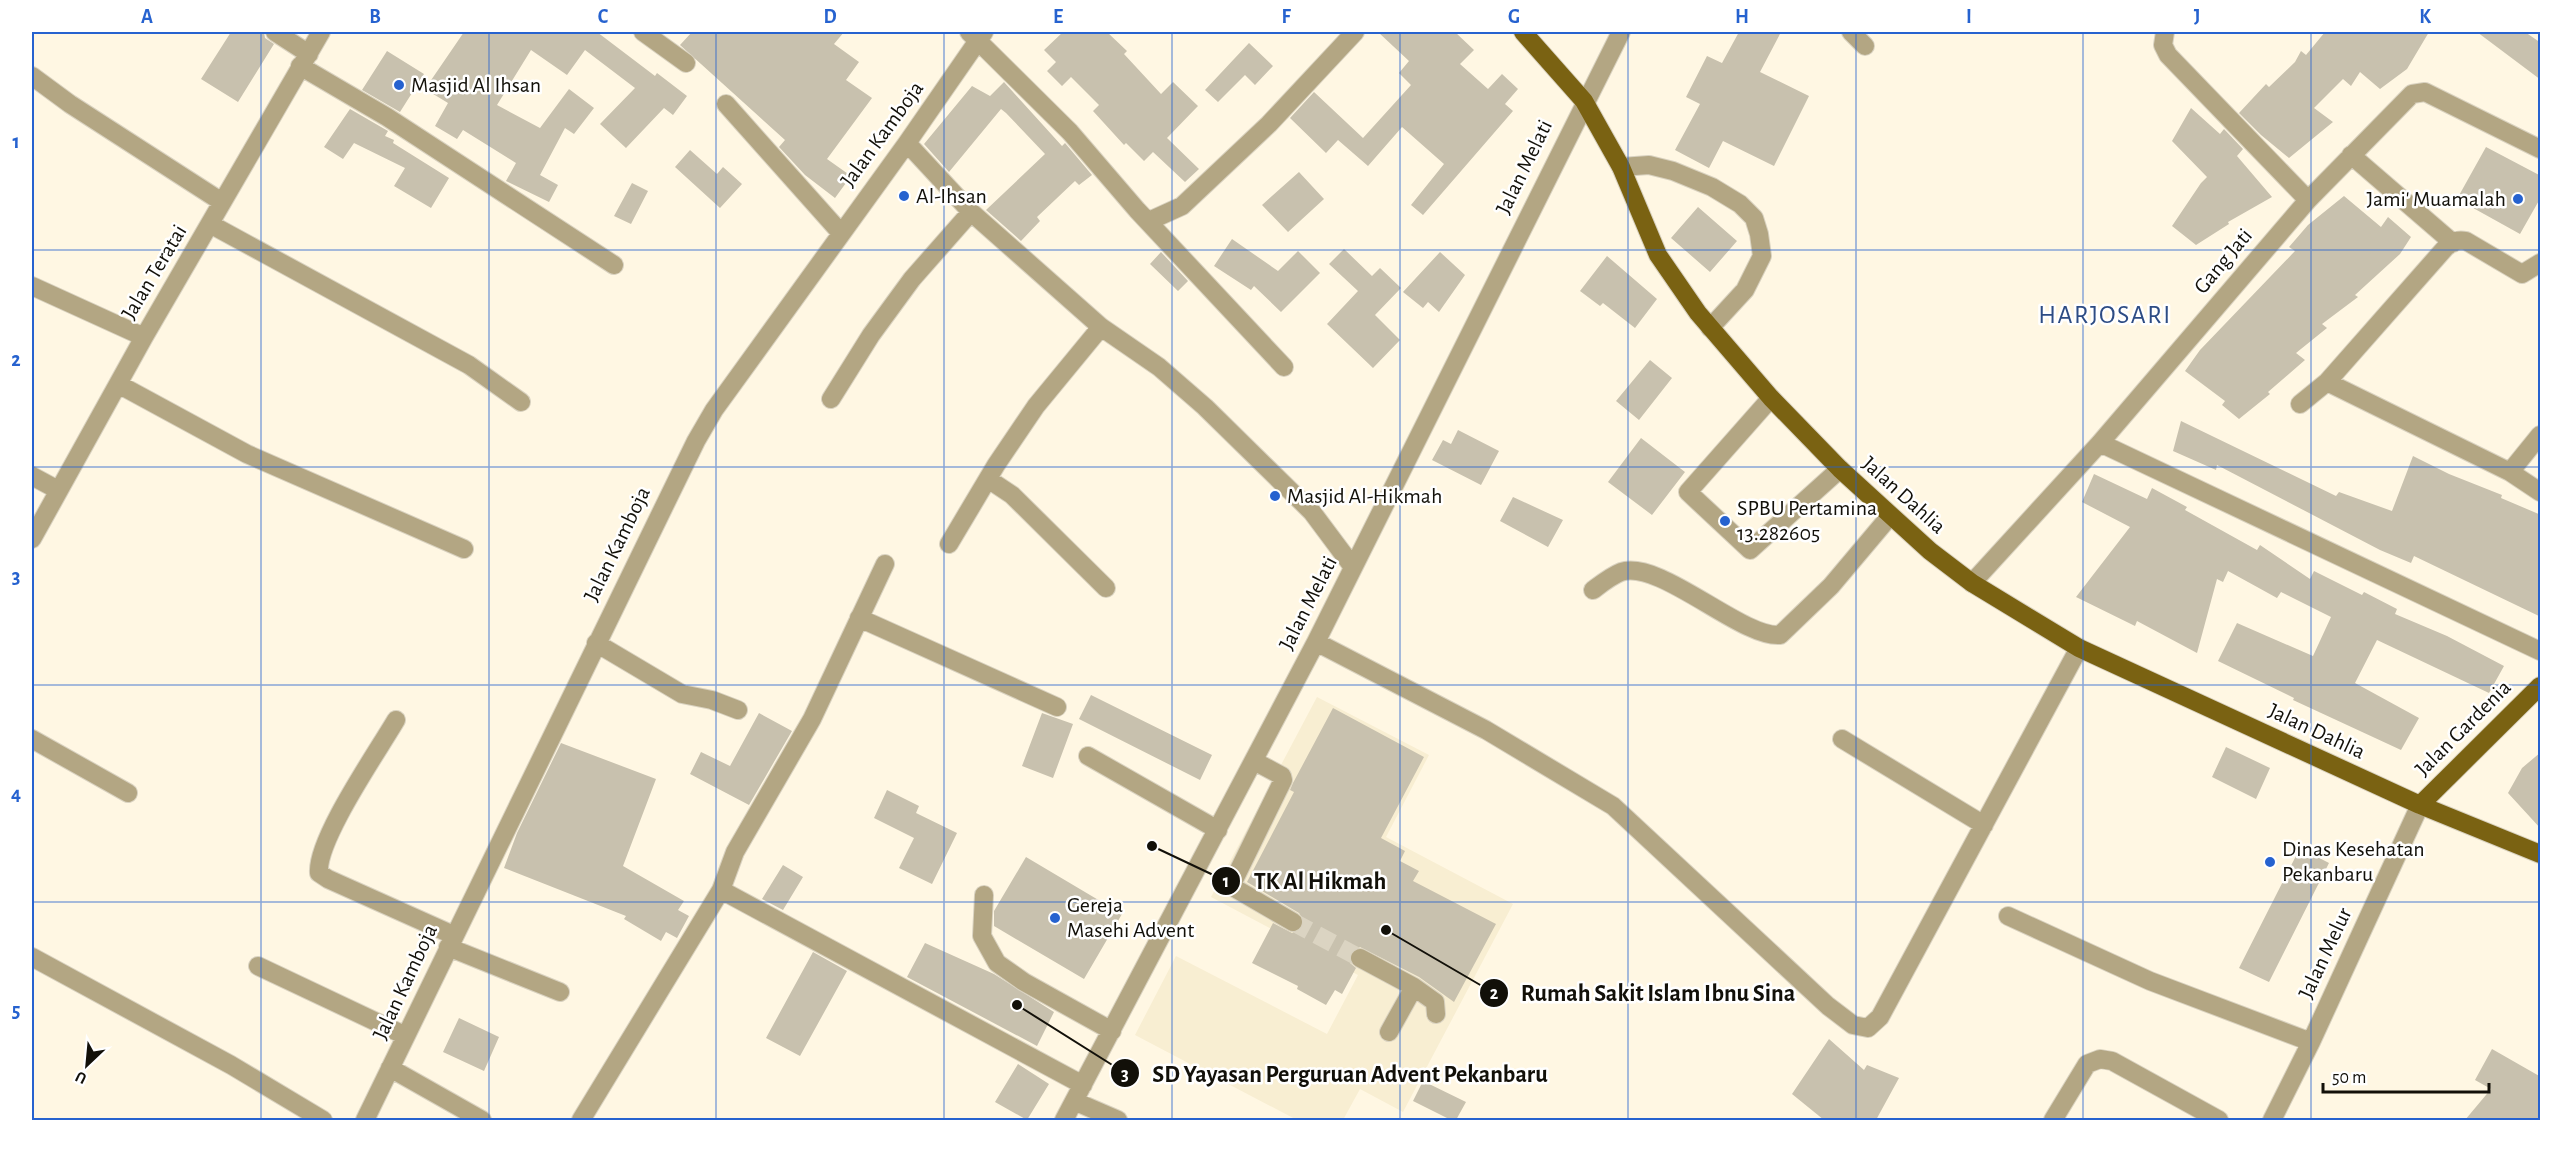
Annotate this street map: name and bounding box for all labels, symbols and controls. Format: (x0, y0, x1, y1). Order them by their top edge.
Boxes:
text: A (141, 7, 153, 27)
text: B (369, 7, 381, 27)
text: C (598, 7, 609, 27)
text: D (823, 7, 837, 27)
text: E (1053, 7, 1063, 27)
text: F (1281, 7, 1291, 27)
text: G (1508, 7, 1520, 27)
text: H (1735, 7, 1749, 27)
text: I (1966, 7, 1972, 27)
text: J (2194, 7, 2200, 27)
text: K (2419, 7, 2431, 27)
place label: Masjid Al Ihsan (411, 74, 541, 96)
street label: Jalan Kamboja (837, 77, 927, 191)
marker: Masjid Al Ihsan (392, 78, 406, 92)
street label: Jalan Melati (1492, 116, 1556, 218)
text: 1 (12, 132, 20, 152)
place label: Al-Ihsan (916, 185, 987, 207)
place label: Jami' Muamalah (2367, 188, 2506, 210)
marker: Al-Ihsan (897, 189, 911, 203)
marker: Jami' Muamalah (2511, 192, 2525, 206)
street label: Jalan Teratai (117, 221, 191, 323)
street label: Gang Jati (2190, 224, 2256, 298)
district label: HARJOSARI (2038, 302, 2172, 328)
text: 2 (11, 350, 21, 370)
street label: Jalan Dahlia (1858, 452, 1950, 538)
street label: Jalan Kamboja (580, 483, 654, 605)
place label: Masjid Al-Hikmah (1287, 485, 1442, 507)
marker: Masjid Al-Hikmah (1268, 489, 1282, 503)
place label: SPBU Pertamina 13.282605 (1737, 497, 1877, 544)
marker: SPBU Pertamina 13.282605 (1718, 514, 1732, 528)
street label: Jalan Melati (1275, 553, 1341, 653)
text: 3 (12, 567, 20, 587)
street label: Jalan Gardenia (2411, 676, 2515, 780)
street label: Jalan Dahlia (2265, 699, 2369, 763)
text: 4 (11, 784, 21, 804)
place label: Dinas Kesehatan Pekanbaru (2282, 838, 2425, 885)
marker: Dinas Kesehatan Pekanbaru (2263, 855, 2277, 869)
callout: TK Al Hikmah (1211, 860, 1398, 902)
text: TK Al Hikmah (1254, 870, 1386, 894)
text: 1 (1223, 873, 1229, 891)
place label: Gereja Masehi Advent (1067, 894, 1194, 941)
street label: Jalan Melur (2294, 904, 2356, 1002)
marker: Gereja Masehi Advent (1048, 911, 1062, 925)
street label: Jalan Kamboja (369, 921, 441, 1043)
callout: Rumah Sakit Islam Ibnu Sina (1479, 972, 1807, 1014)
text: Rumah Sakit Islam Ibnu Sina (1521, 982, 1795, 1006)
text: 2 (1490, 985, 1499, 1003)
text: 5 (12, 1001, 20, 1021)
north arrow (57, 1035, 117, 1095)
callout: SD Yayasan Perguruan Advent Pekanbaru (1110, 1052, 1560, 1094)
scale bar (2323, 1056, 2490, 1094)
text: SD Yayasan Perguruan Advent Pekanbaru (1152, 1063, 1548, 1087)
text: 3 (1121, 1066, 1129, 1084)
text: U (73, 1068, 89, 1087)
text: 50 m (2332, 1069, 2366, 1087)

